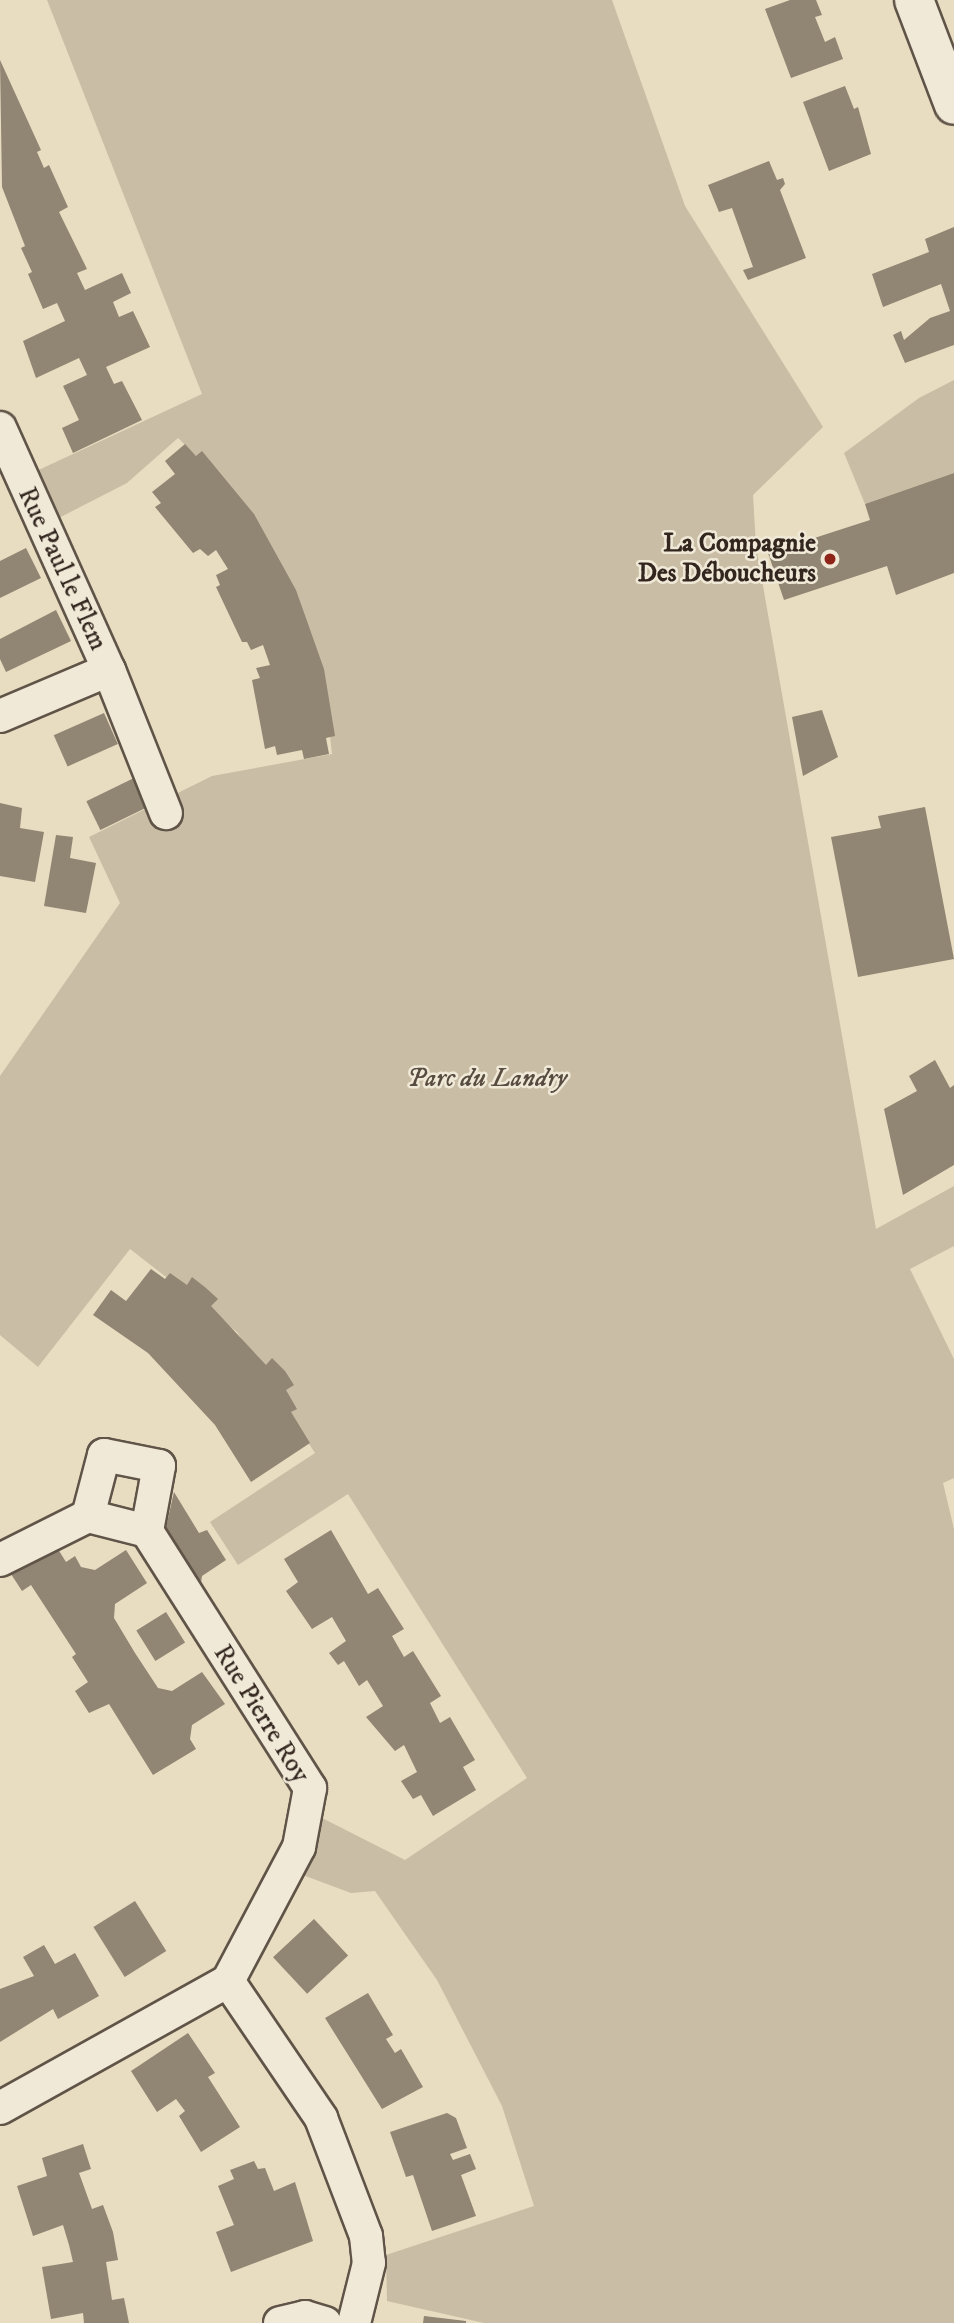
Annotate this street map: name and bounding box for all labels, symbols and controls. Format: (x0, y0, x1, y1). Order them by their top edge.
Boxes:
street label: Rue Paul le Flem (11, 483, 113, 655)
place label: La Compagnie Des Déboucheurs (638, 528, 816, 590)
marker: La Compagnie Des Déboucheurs (822, 551, 838, 567)
park label: Parc du Landry (407, 1063, 567, 1095)
street label: Rue Pierre Roy (206, 1639, 316, 1789)

